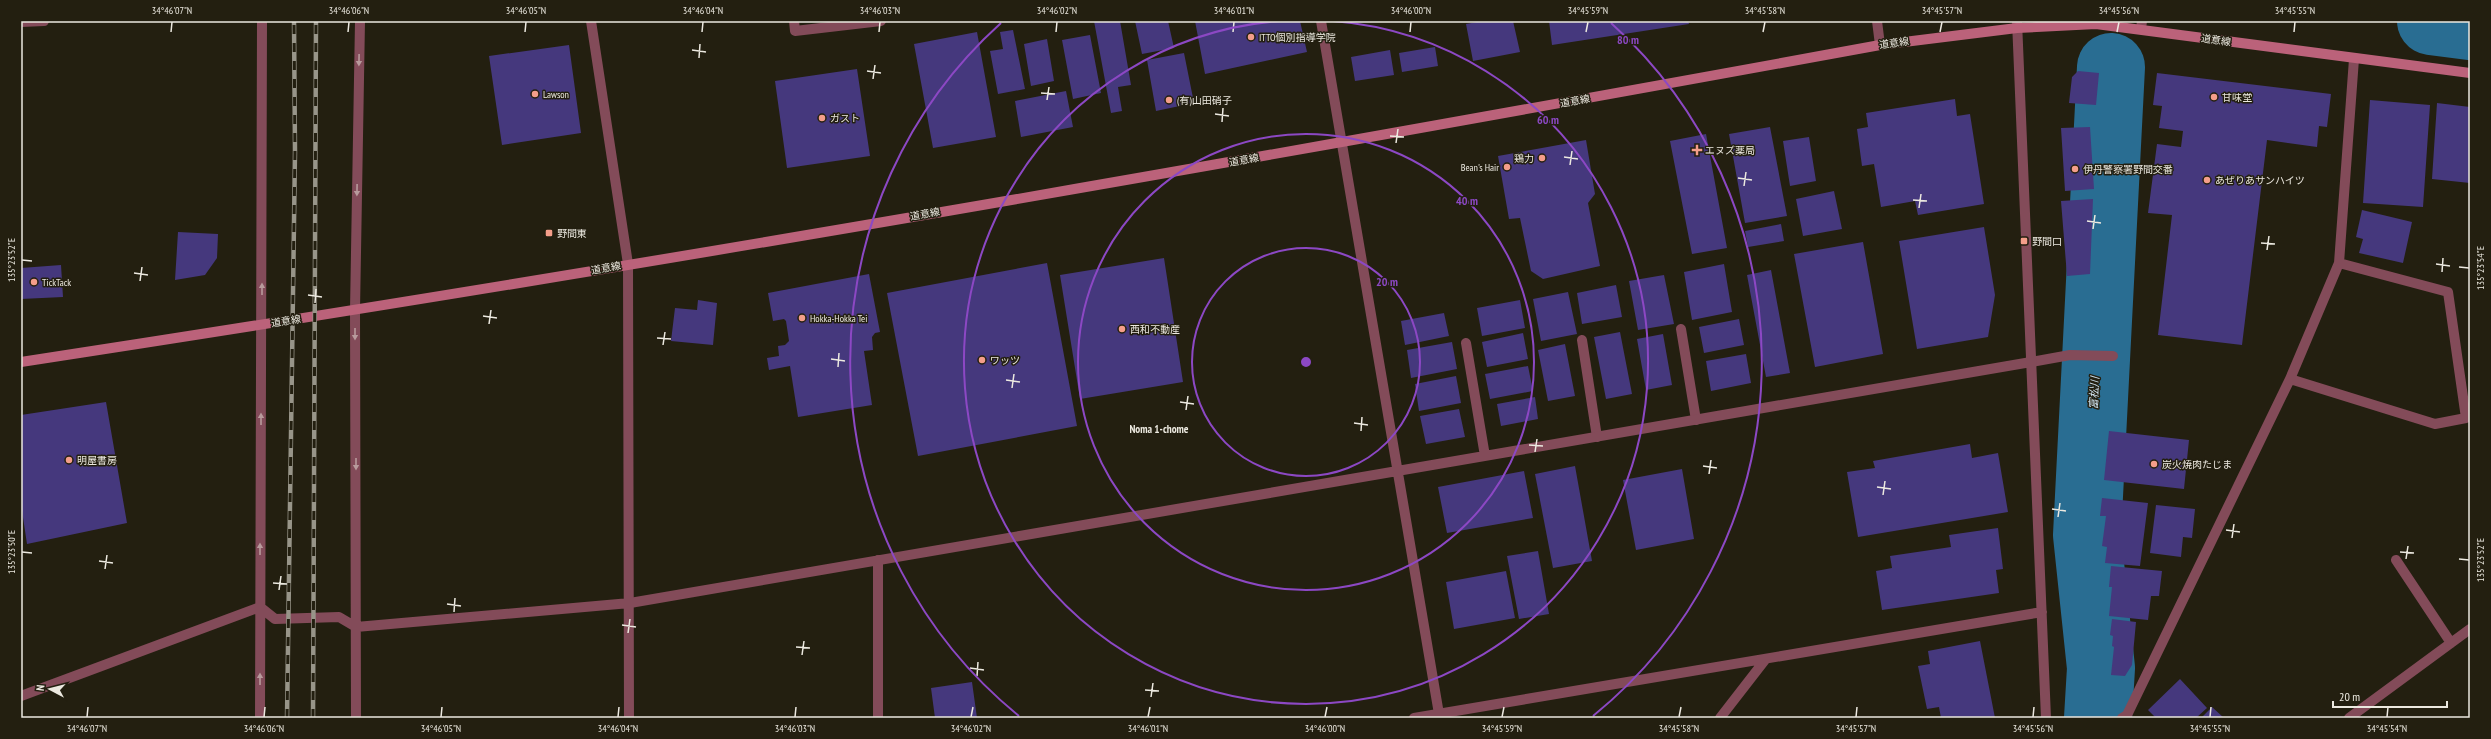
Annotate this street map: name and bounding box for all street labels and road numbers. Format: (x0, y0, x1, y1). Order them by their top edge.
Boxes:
street label: 道意線 (2200, 31, 2232, 49)
street label: 道意線 (1878, 34, 1910, 52)
street label: 道意線 (1559, 92, 1591, 110)
street label: 道意線 (1228, 151, 1260, 169)
street label: 道意線 (909, 205, 941, 223)
street label: 道意線 (590, 259, 622, 277)
street label: 道意線 (270, 312, 302, 330)

